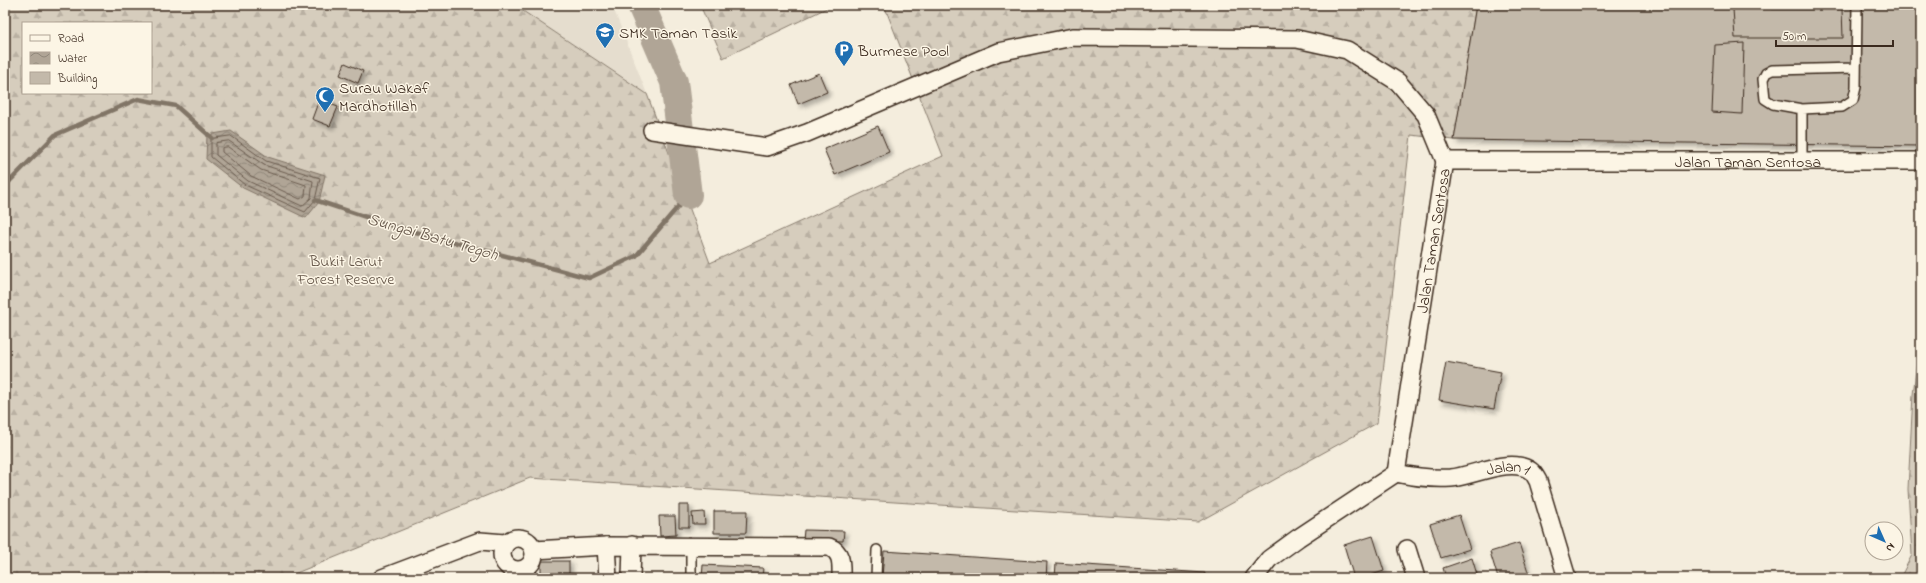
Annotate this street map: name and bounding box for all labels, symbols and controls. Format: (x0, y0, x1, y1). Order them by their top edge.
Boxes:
school or university icon: SMK Taman Tasik (594, 21, 616, 49)
legend (22, 22, 152, 94)
place label: SMK Taman Tasik (619, 22, 738, 46)
scale bar (1776, 22, 1893, 48)
text: 50 m (1782, 28, 1806, 46)
text: Road (58, 30, 84, 48)
parking icon: Burmese Pool (833, 39, 855, 67)
place label: Burmese Pool (857, 40, 949, 64)
text: Water (58, 50, 87, 68)
text: Building (57, 70, 97, 89)
place label: Surau Wakaf Mardhotillah (339, 77, 430, 119)
mosque icon: Surau Wakaf Mardhotillah (314, 85, 336, 113)
street label: Jalan Taman Sentosa (1675, 151, 1821, 175)
street label: Jalan Taman Sentosa (1411, 167, 1458, 315)
water label: Sungai Batu Tegoh (364, 207, 502, 269)
park label: Bukit Larut Forest Reserve (296, 250, 395, 292)
street label: Jalan 1 (1484, 455, 1535, 483)
north arrow (1864, 521, 1904, 561)
text: N (1882, 539, 1899, 556)

